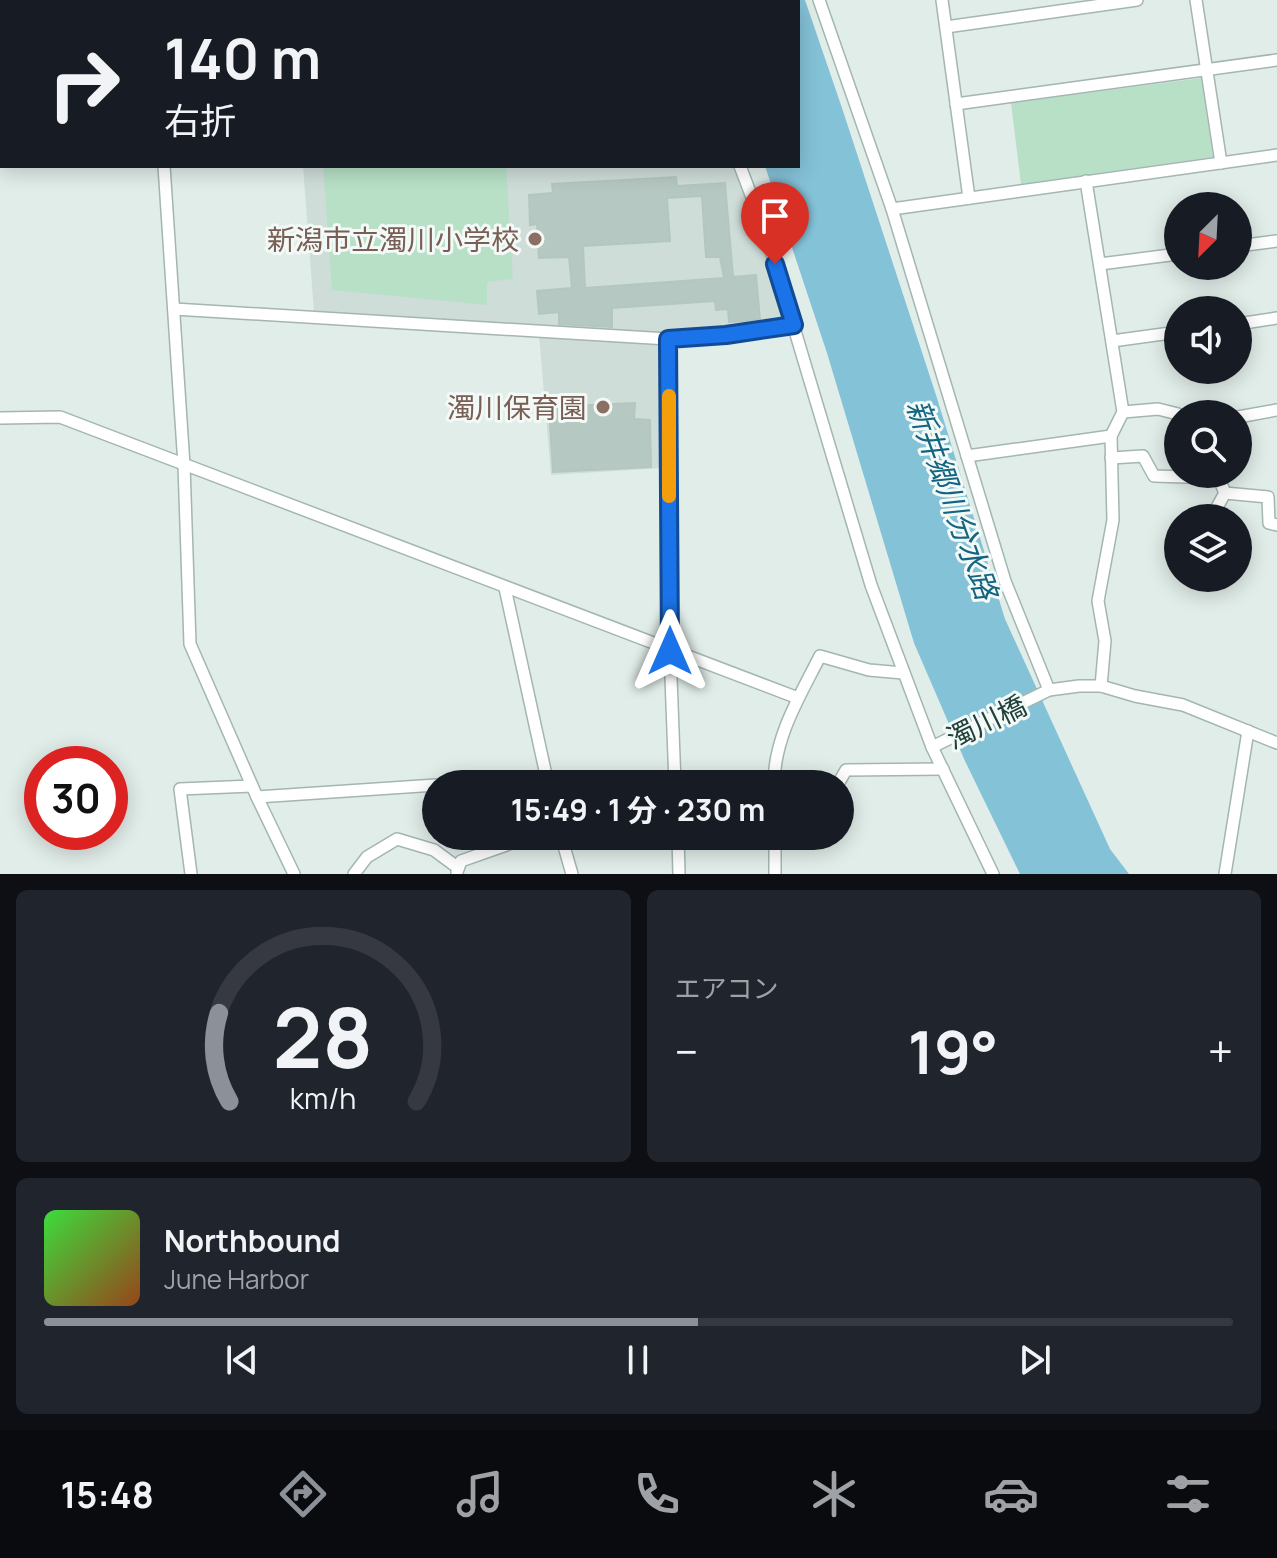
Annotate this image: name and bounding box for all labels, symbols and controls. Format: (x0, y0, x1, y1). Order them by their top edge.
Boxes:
text: 140 m (164, 19, 321, 96)
icon: right (32, 32, 136, 136)
text: 右折 (164, 96, 236, 145)
pin (741, 182, 809, 264)
north arrow (1164, 192, 1252, 280)
map controls (1164, 192, 1252, 592)
icon: arrive (753, 194, 797, 238)
place label: 新潟市立濁川小学校 (267, 220, 519, 258)
marker: 新潟市立濁川小学校 (526, 230, 544, 248)
button: sound (1164, 296, 1252, 384)
place label: 濁川保育園 (447, 388, 587, 426)
water label: 新井郷川分水路 (898, 393, 1009, 607)
marker: 濁川保育園 (594, 398, 612, 416)
button: search (1164, 400, 1252, 488)
button: layers (1164, 504, 1252, 592)
position arrow (628, 609, 712, 693)
street label: 濁川橋 (940, 686, 1032, 756)
speed limit sign: 30 (24, 746, 128, 850)
text: 15:49 · 1 分 · 230 m (511, 789, 765, 830)
text: エアコン (675, 970, 779, 1006)
text: 28 (273, 979, 374, 1093)
text: 19° (908, 1010, 998, 1092)
text: − (675, 1021, 698, 1081)
text: + (1208, 1021, 1233, 1081)
text: km/h (290, 1079, 356, 1118)
text: Northbound (164, 1220, 341, 1261)
text: June Harbor (164, 1261, 309, 1297)
icon: previous (220, 1338, 264, 1382)
icon: pause (616, 1338, 660, 1382)
icon: next (1013, 1338, 1057, 1382)
icon: directions (275, 1466, 331, 1522)
icon: music (452, 1466, 508, 1522)
icon: phone (629, 1466, 685, 1522)
icon: climate (806, 1466, 862, 1522)
icon: car (983, 1466, 1039, 1522)
icon: filters (1160, 1466, 1216, 1522)
text: 15:48 (61, 1470, 154, 1519)

